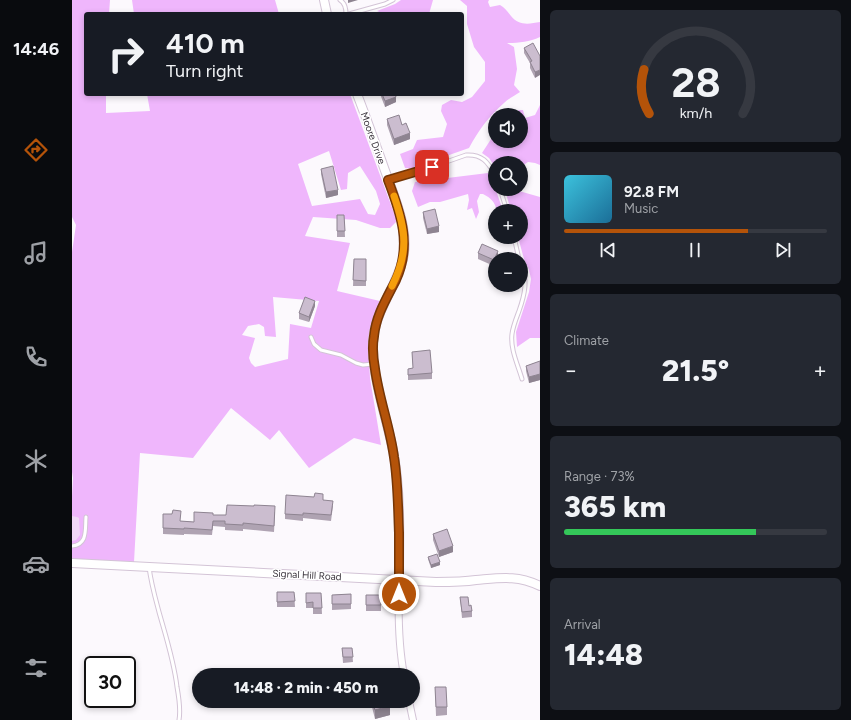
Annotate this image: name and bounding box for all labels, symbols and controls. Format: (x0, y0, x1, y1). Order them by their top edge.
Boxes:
text: 410 m (166, 26, 245, 60)
icon: right (100, 28, 152, 80)
text: 14:46 (13, 38, 59, 60)
text: 28 (671, 57, 720, 107)
text: Turn right (166, 60, 243, 82)
text: km/h (679, 104, 712, 122)
map controls (488, 108, 528, 292)
button: sound (488, 108, 528, 148)
street label: Moore Drive (358, 110, 389, 166)
icon: directions (22, 136, 50, 164)
pin (415, 150, 449, 184)
icon: arrive (421, 156, 443, 178)
button: search (488, 156, 528, 196)
text: 92.8 FM (624, 183, 679, 201)
text: Music (624, 201, 658, 216)
button: + (488, 204, 528, 244)
icon: music (22, 239, 50, 267)
icon: previous (597, 239, 619, 261)
icon: pause (684, 239, 706, 261)
icon: next (772, 239, 794, 261)
button: − (488, 252, 528, 292)
text: Climate (564, 333, 609, 348)
icon: phone (22, 343, 50, 371)
text: 21.5° (662, 352, 729, 389)
text: − (564, 357, 578, 384)
text: + (813, 357, 827, 384)
icon: climate (22, 447, 50, 475)
text: Range · 73% (564, 469, 635, 484)
text: 365 km (564, 488, 666, 525)
icon: car (22, 550, 50, 578)
street label: Signal Hill Road (272, 567, 342, 583)
position arrow (378, 573, 420, 615)
text: Arrival (564, 617, 601, 632)
text: 14:48 (564, 636, 643, 673)
icon: filters (22, 654, 50, 682)
speed limit sign: 30 (84, 656, 136, 708)
text: 14:48 · 2 min · 450 m (234, 679, 378, 697)

